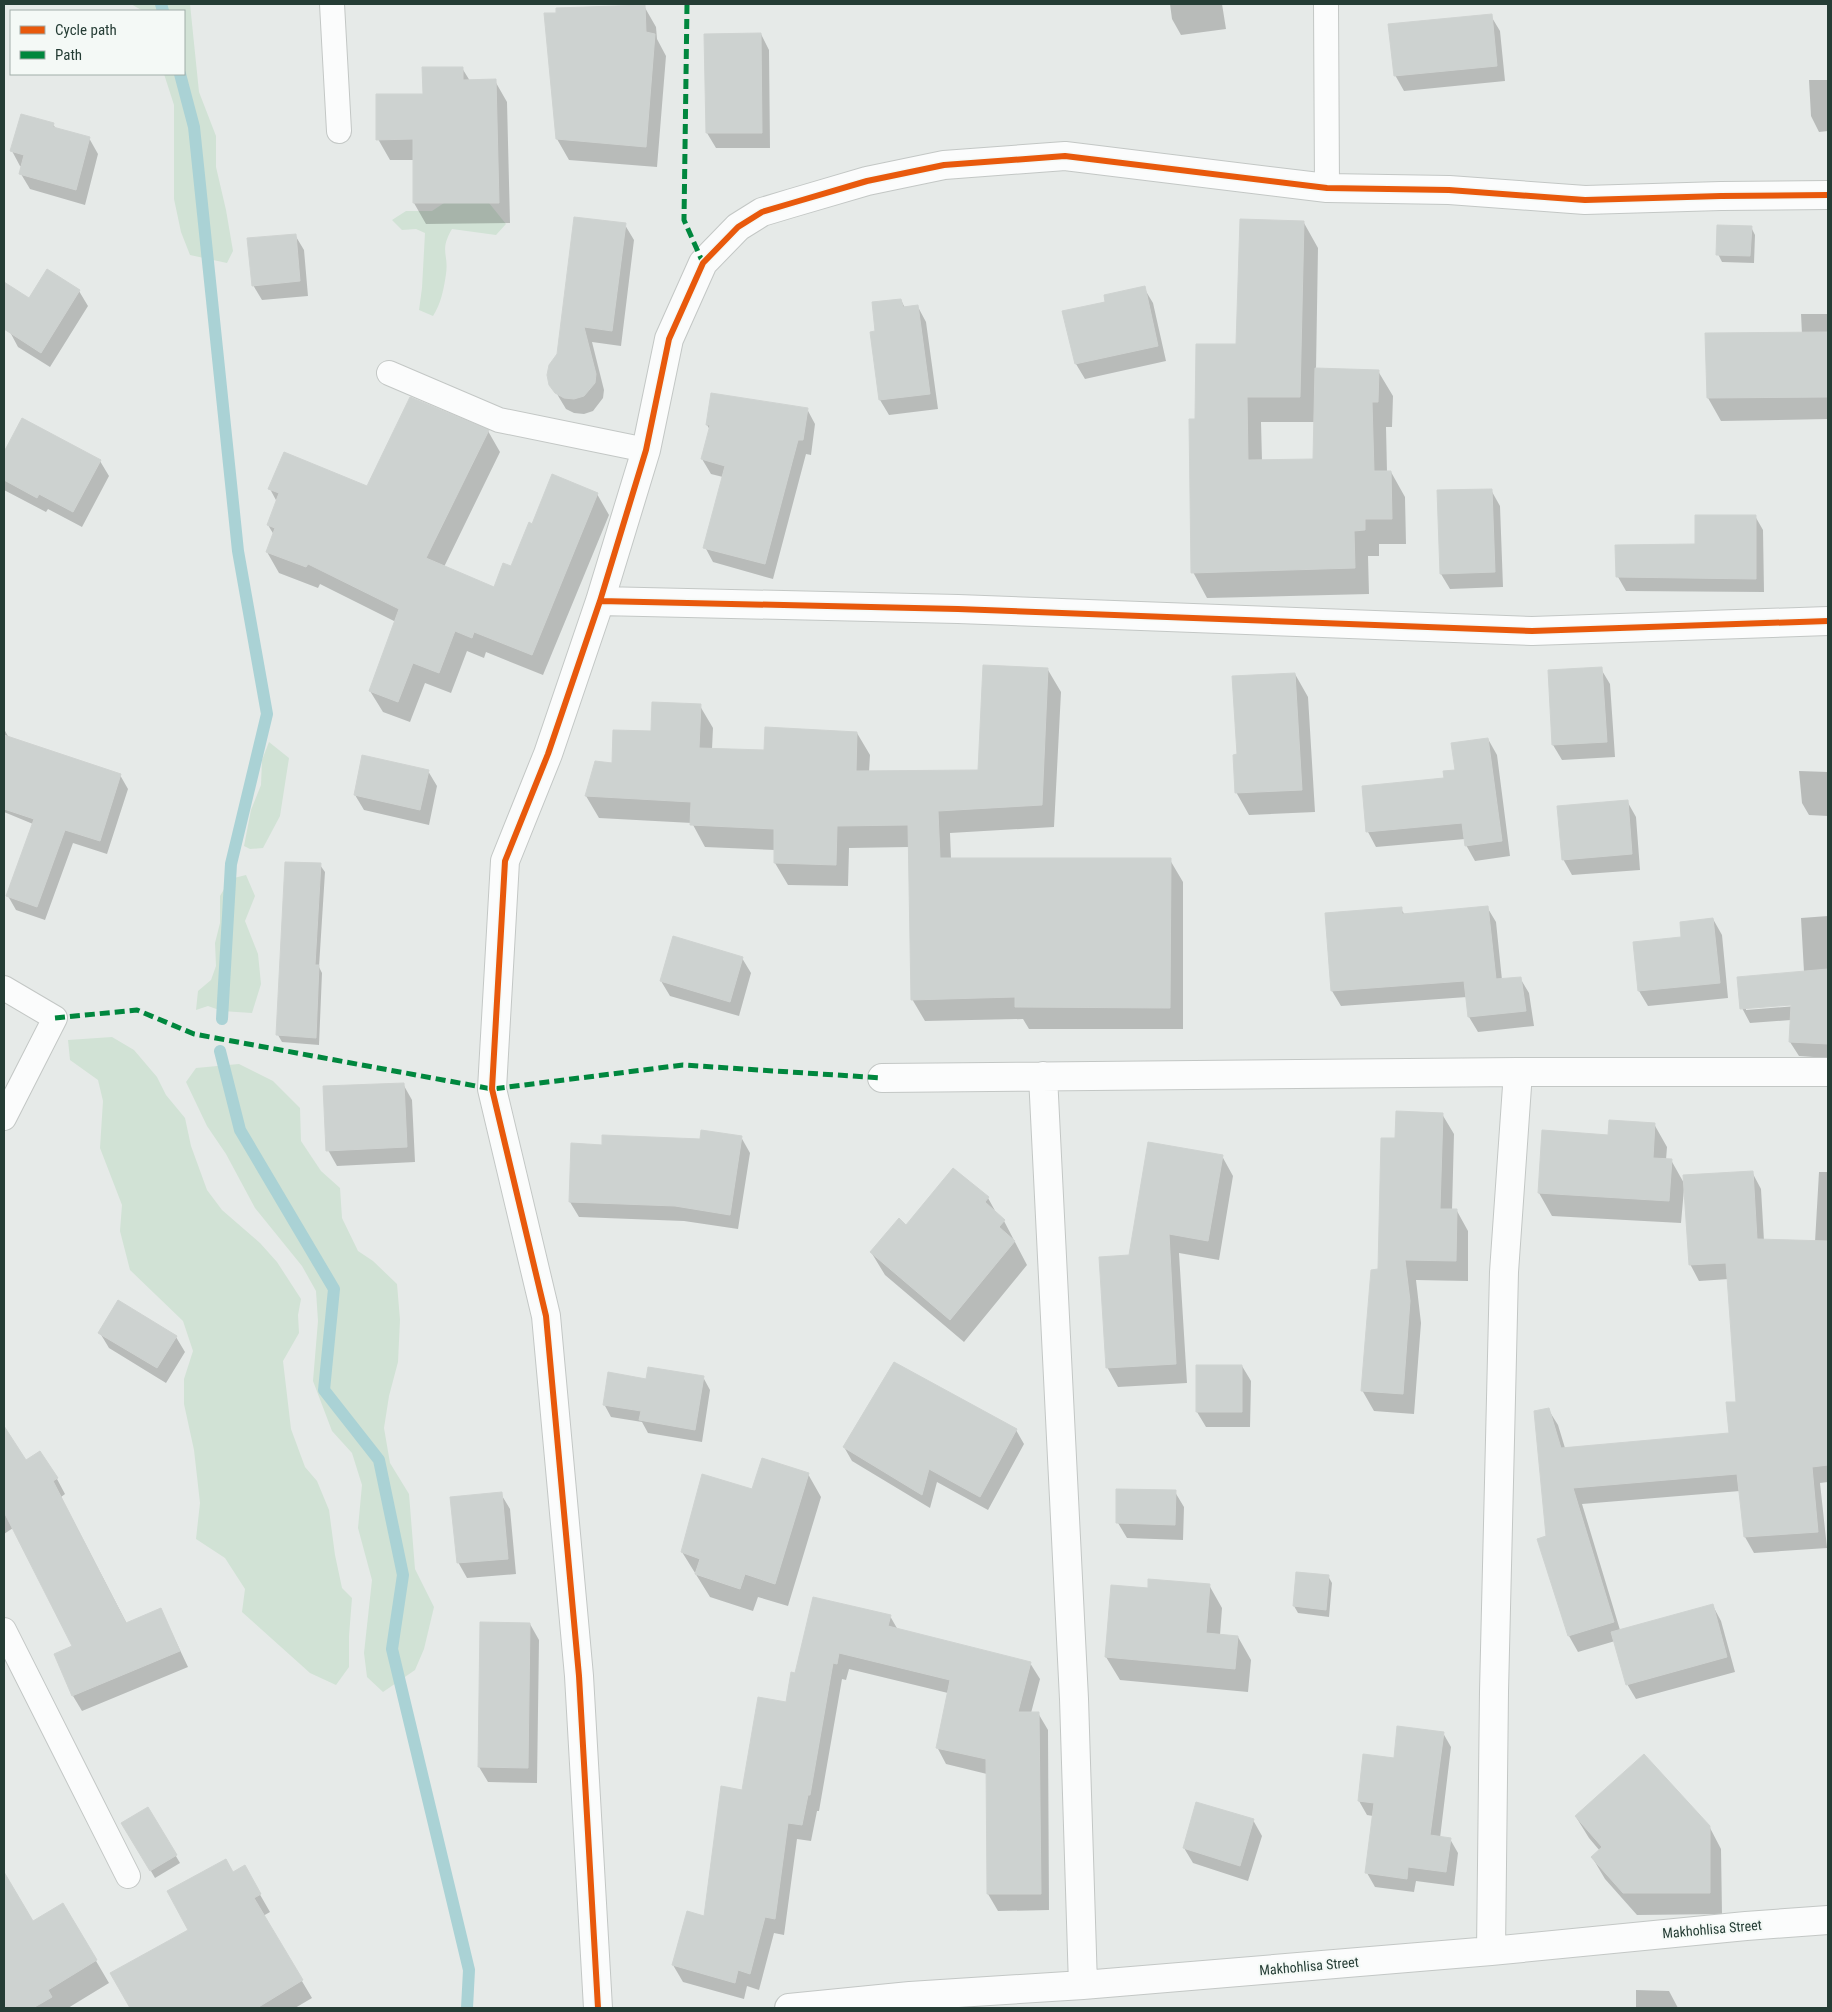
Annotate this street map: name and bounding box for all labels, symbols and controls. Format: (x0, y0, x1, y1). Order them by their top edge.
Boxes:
legend (10, 10, 185, 75)
text: Cycle path (55, 21, 117, 39)
text: Path (55, 46, 82, 64)
street label: Makhohlisa Street (1662, 1917, 1762, 1941)
street label: Makhohlisa Street (1259, 1954, 1359, 1978)

